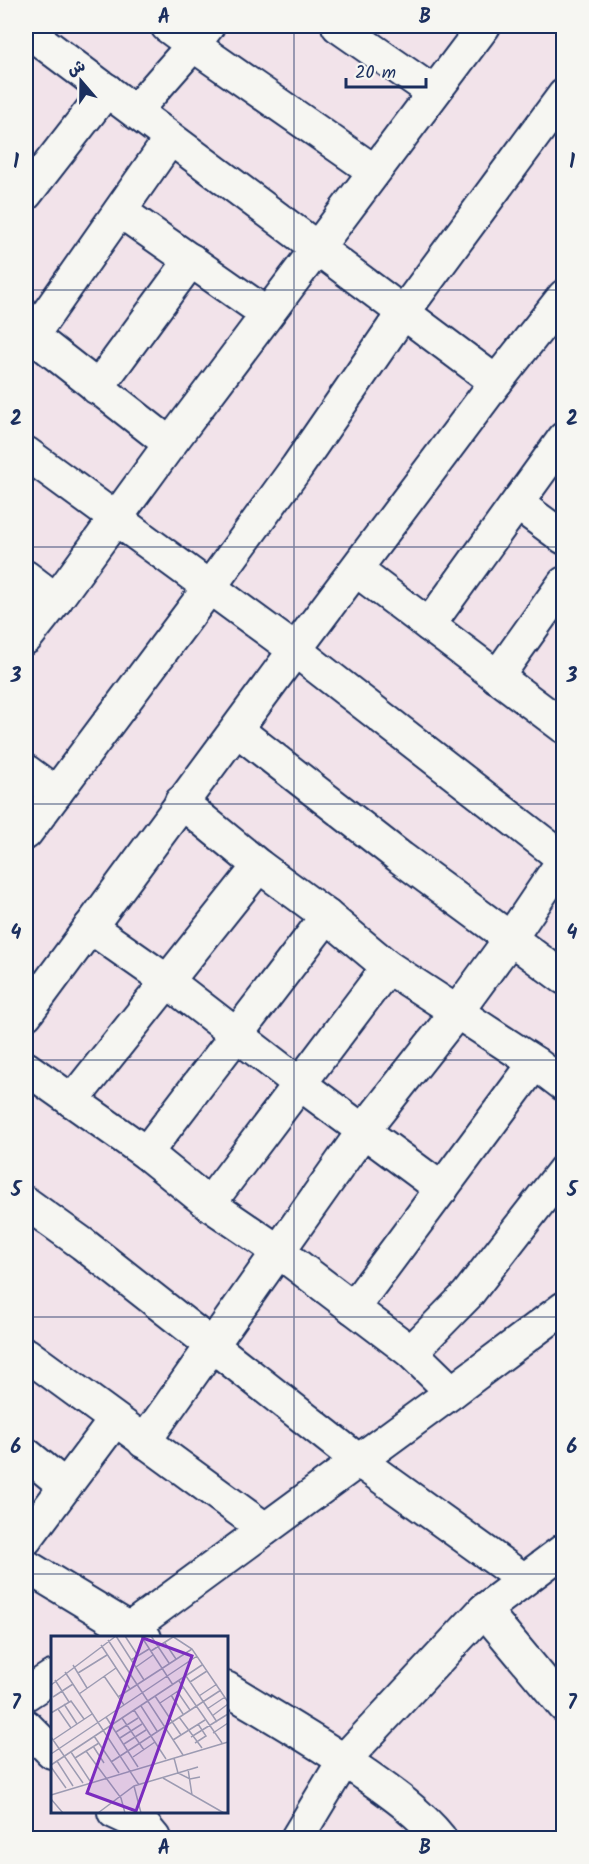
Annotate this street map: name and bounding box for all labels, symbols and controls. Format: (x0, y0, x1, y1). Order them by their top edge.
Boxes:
text: A (158, 2, 170, 34)
text: B (419, 2, 431, 34)
north arrow (51, 51, 111, 111)
scale bar (346, 51, 426, 89)
text: ش (64, 54, 89, 83)
text: 20 m (355, 59, 396, 88)
text: 1 (13, 147, 19, 179)
text: 1 (569, 147, 575, 179)
text: 2 (10, 404, 22, 436)
text: 2 (566, 404, 578, 436)
text: 3 (10, 661, 22, 693)
text: 3 (566, 661, 578, 693)
text: 4 (11, 918, 22, 950)
text: 4 (567, 918, 578, 950)
text: 5 (10, 1175, 23, 1207)
text: 5 (566, 1175, 579, 1207)
text: 6 (11, 1432, 22, 1464)
text: 6 (567, 1432, 578, 1464)
inset map (51, 1636, 228, 1813)
text: 7 (11, 1688, 21, 1720)
text: 7 (567, 1688, 577, 1720)
text: A (158, 1833, 170, 1864)
text: B (419, 1833, 431, 1864)

